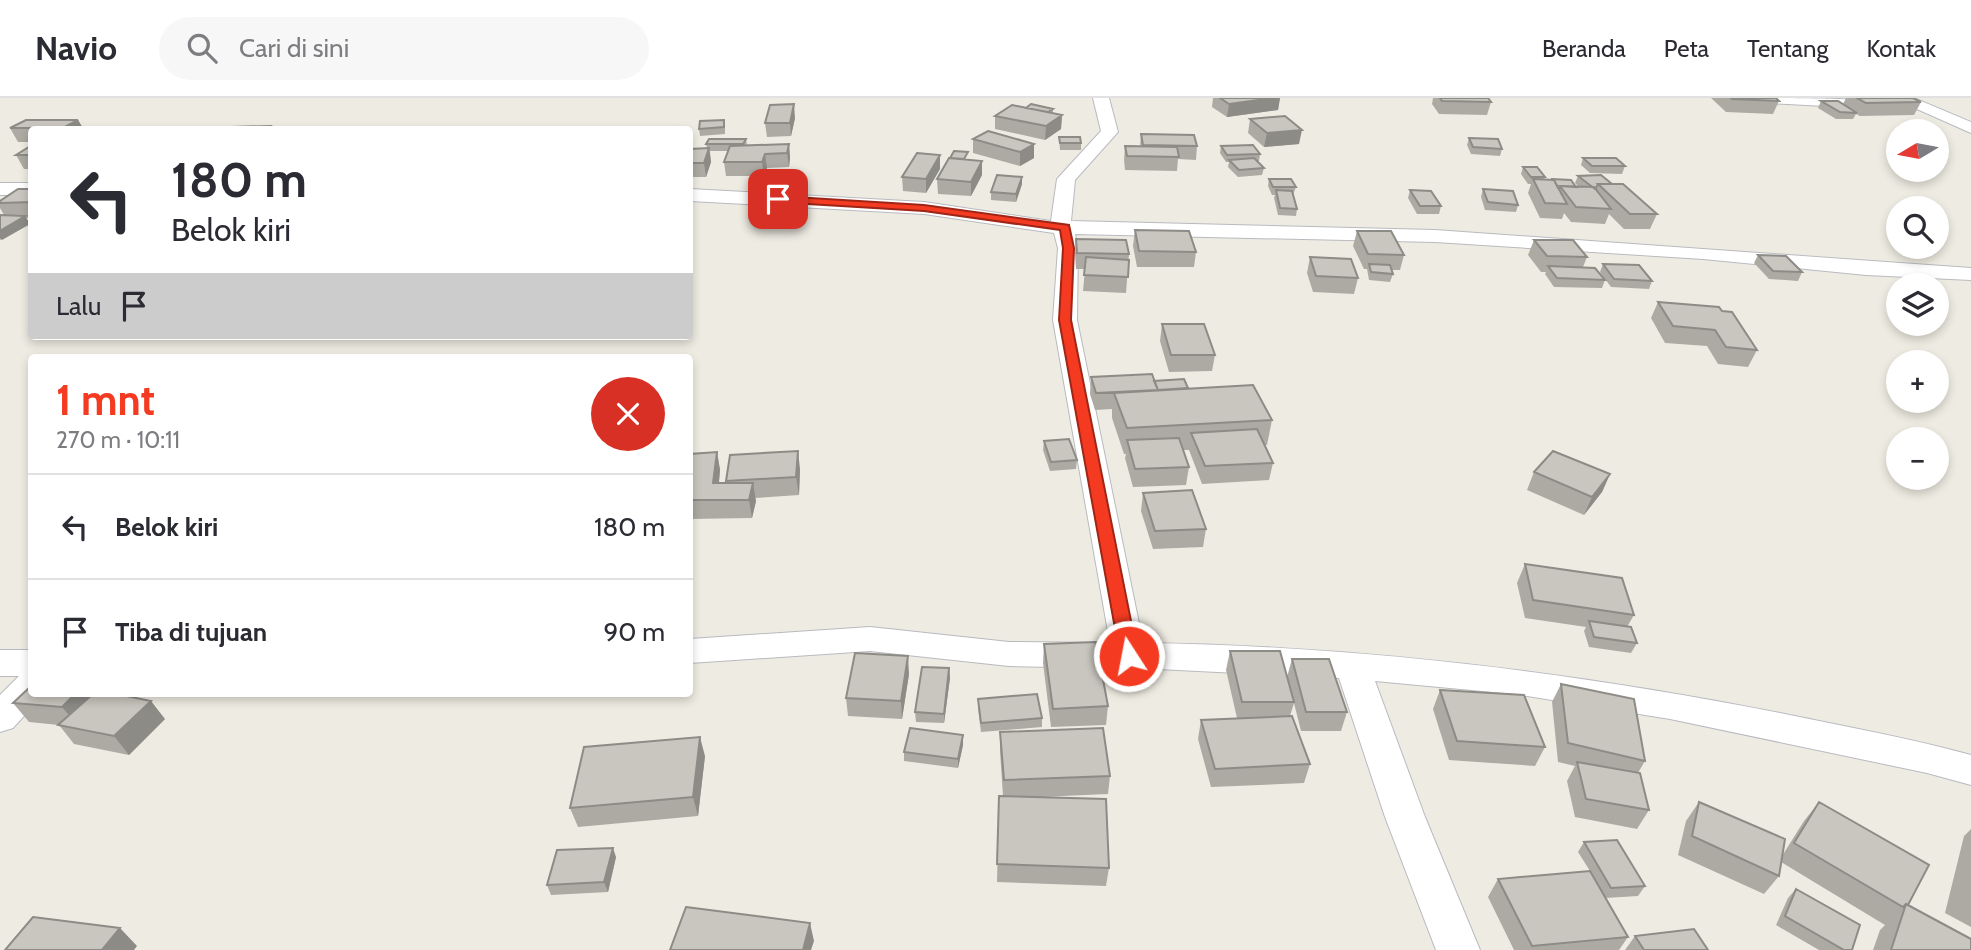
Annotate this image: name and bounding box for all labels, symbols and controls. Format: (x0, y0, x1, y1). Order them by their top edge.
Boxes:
search box (159, 17, 649, 80)
text: Navio (35, 28, 117, 68)
icon: search (183, 29, 221, 67)
text: Cari di sini (239, 32, 349, 64)
text: Beranda (1542, 34, 1626, 63)
text: Peta (1664, 34, 1709, 63)
text: Tentang (1747, 34, 1828, 63)
text: Kontak (1866, 34, 1936, 63)
north arrow (1886, 119, 1950, 182)
map controls (1886, 119, 1949, 490)
text: 180 m (171, 150, 307, 209)
icon: left (56, 154, 147, 245)
pin (748, 169, 808, 229)
icon: arrive (759, 180, 797, 218)
button: search (1886, 196, 1949, 259)
text: Belok kiri (171, 210, 291, 249)
button: layers (1886, 273, 1949, 336)
icon: arrive (115, 287, 153, 325)
text: Lalu (56, 290, 101, 322)
button: + (1886, 350, 1949, 413)
text: 1 mnt (56, 374, 155, 426)
button: close (591, 377, 665, 451)
text: 270 m · 10:11 (56, 426, 180, 454)
button: − (1886, 427, 1949, 490)
icon: left (56, 508, 94, 546)
text: Belok kiri (115, 511, 218, 543)
text: 180 m (594, 511, 665, 543)
icon: arrive (56, 613, 94, 651)
text: Tiba di tujuan (115, 616, 267, 648)
text: 90 m (603, 616, 665, 648)
position arrow (1092, 619, 1166, 693)

